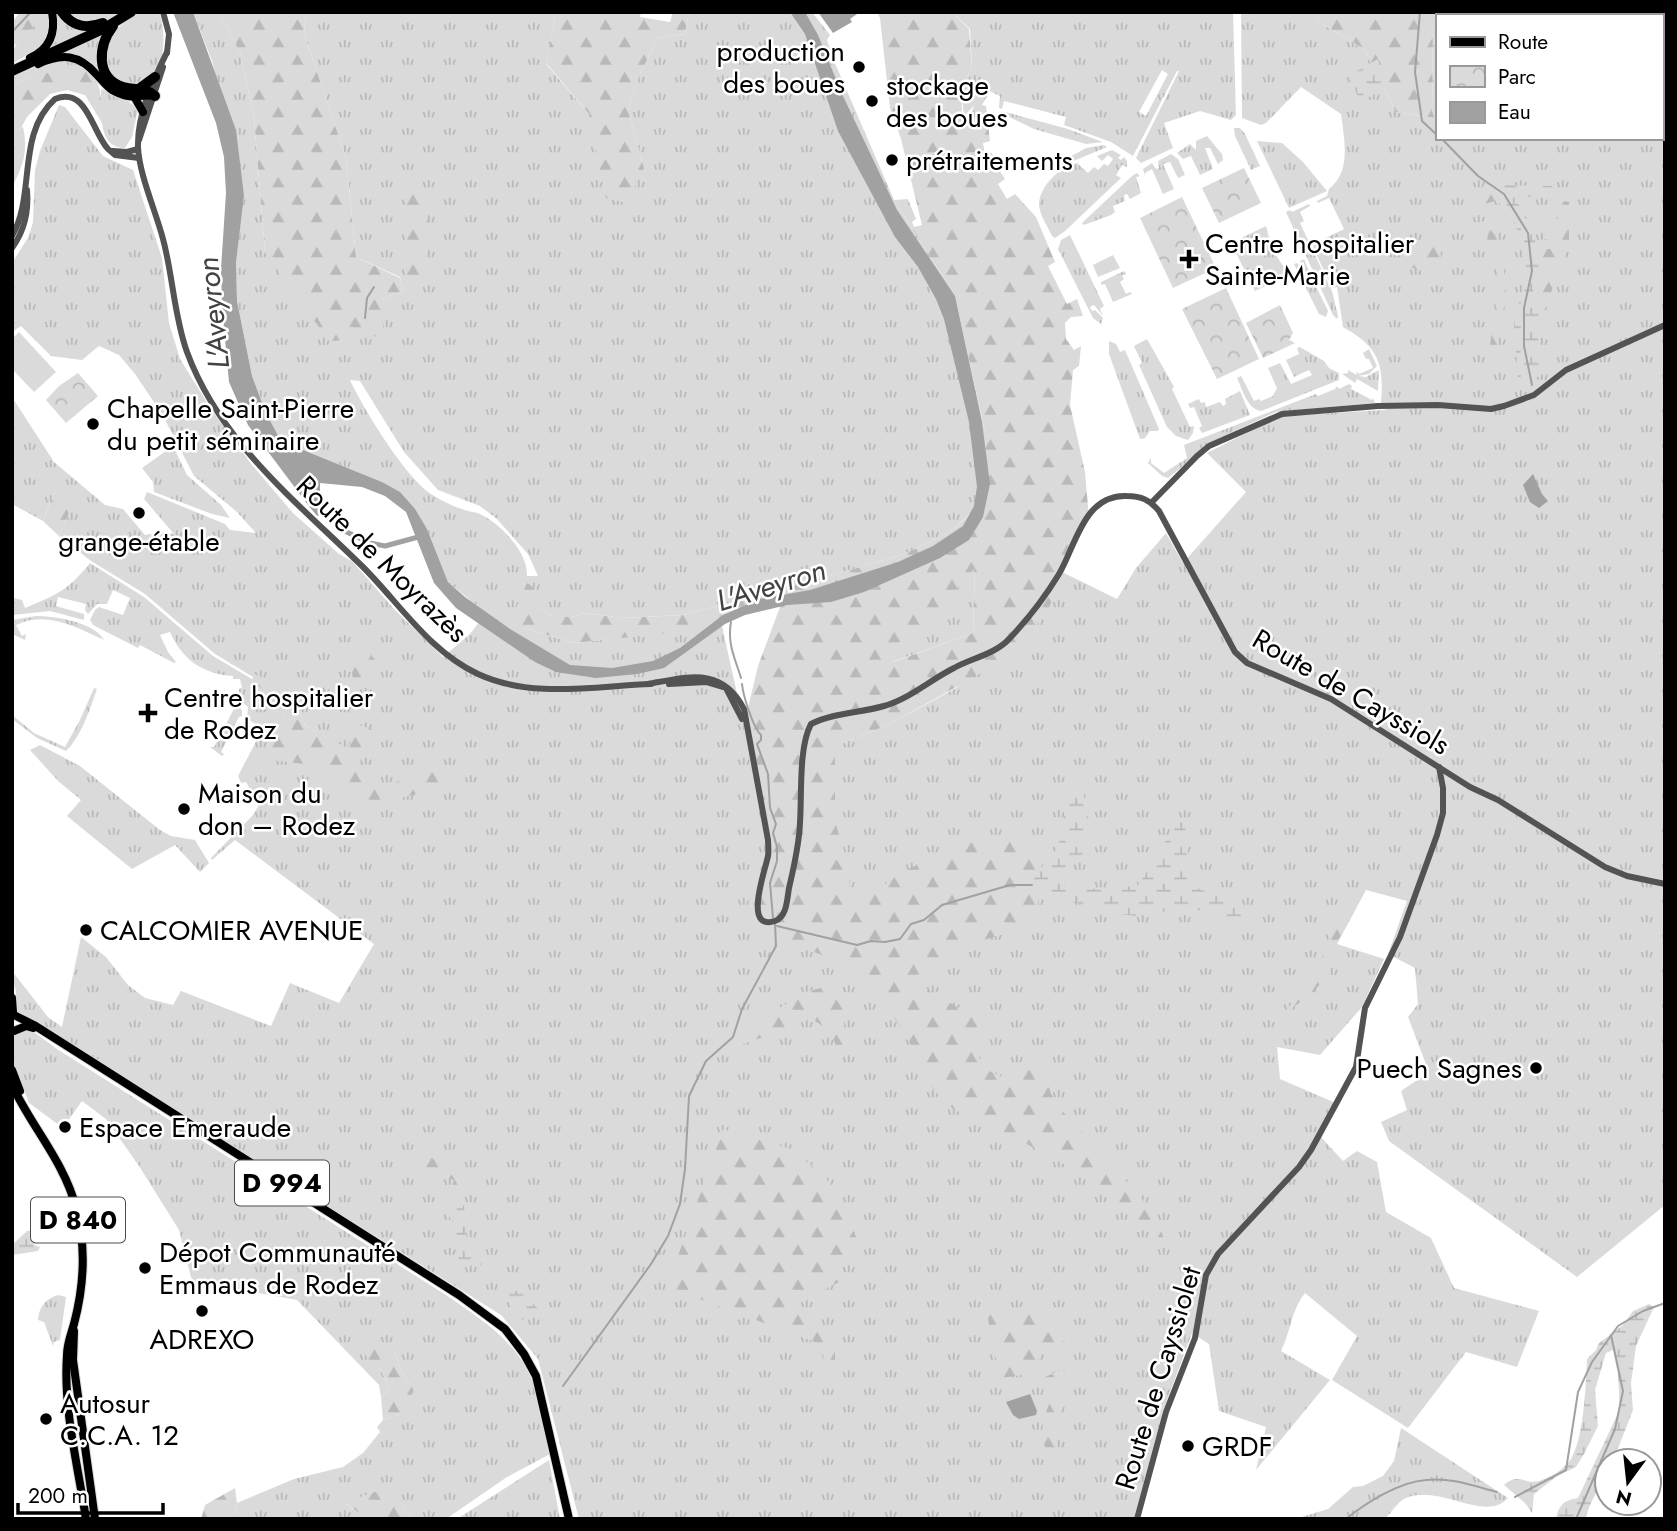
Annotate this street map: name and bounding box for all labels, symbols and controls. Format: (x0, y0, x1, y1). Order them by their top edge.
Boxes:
legend (1436, 14, 1663, 140)
text: Route (1498, 27, 1548, 57)
place label: production des boues (717, 31, 845, 104)
marker: production des boues (851, 59, 867, 75)
text: Parc (1498, 62, 1536, 92)
place label: stockage des boues (886, 65, 1008, 138)
marker: stockage des boues (864, 93, 880, 109)
text: Eau (1498, 97, 1531, 127)
place label: prétraitements (906, 140, 1073, 181)
marker: prétraitements (884, 152, 900, 168)
place label: Centre hospitalier Sainte-Marie (1205, 223, 1415, 296)
marker: Centre hospitalier Sainte-Marie (1179, 249, 1199, 269)
water label: L'Aveyron (186, 255, 240, 371)
place label: Chapelle Saint-Pierre du petit séminaire (107, 388, 354, 461)
marker: Chapelle Saint-Pierre du petit séminaire (85, 416, 101, 432)
street label: Route de Moyrazès (287, 466, 477, 652)
marker: grange-étable (131, 505, 147, 521)
place label: grange-étable (58, 521, 220, 562)
water label: L'Aveyron (711, 548, 831, 622)
street label: Route de Cayssiols (1245, 619, 1457, 765)
place label: Centre hospitalier de Rodez (164, 677, 374, 750)
marker: Centre hospitalier de Rodez (138, 703, 158, 723)
place label: Maison du don – Rodez (198, 773, 355, 846)
marker: Maison du don – Rodez (176, 801, 192, 817)
place label: CALCOMIER AVENUE (100, 910, 364, 951)
marker: CALCOMIER AVENUE (78, 922, 94, 938)
place label: Puech Sagnes (1356, 1048, 1522, 1089)
marker: Puech Sagnes (1528, 1060, 1544, 1076)
place label: Espace Emeraude (79, 1107, 291, 1148)
marker: Espace Emeraude (57, 1119, 73, 1135)
road number: D 994 (235, 1160, 329, 1206)
road number: D 840 (31, 1198, 125, 1242)
place label: Dépot Communauté Emmaus de Rodez (159, 1232, 396, 1305)
marker: Dépot Communauté Emmaus de Rodez (137, 1260, 153, 1276)
street label: Route de Cayssiolet (1105, 1261, 1212, 1495)
marker: ADREXO (194, 1303, 210, 1319)
place label: ADREXO (150, 1319, 254, 1360)
place label: Autosur C.C.A. 12 (60, 1383, 179, 1456)
marker: Autosur C.C.A. 12 (38, 1411, 54, 1427)
place label: GRDF (1202, 1426, 1272, 1467)
marker: GRDF (1180, 1438, 1196, 1454)
north arrow (1593, 1447, 1663, 1517)
scale bar (18, 1472, 163, 1516)
text: 200 m (28, 1481, 88, 1511)
text: N (1613, 1483, 1635, 1513)

